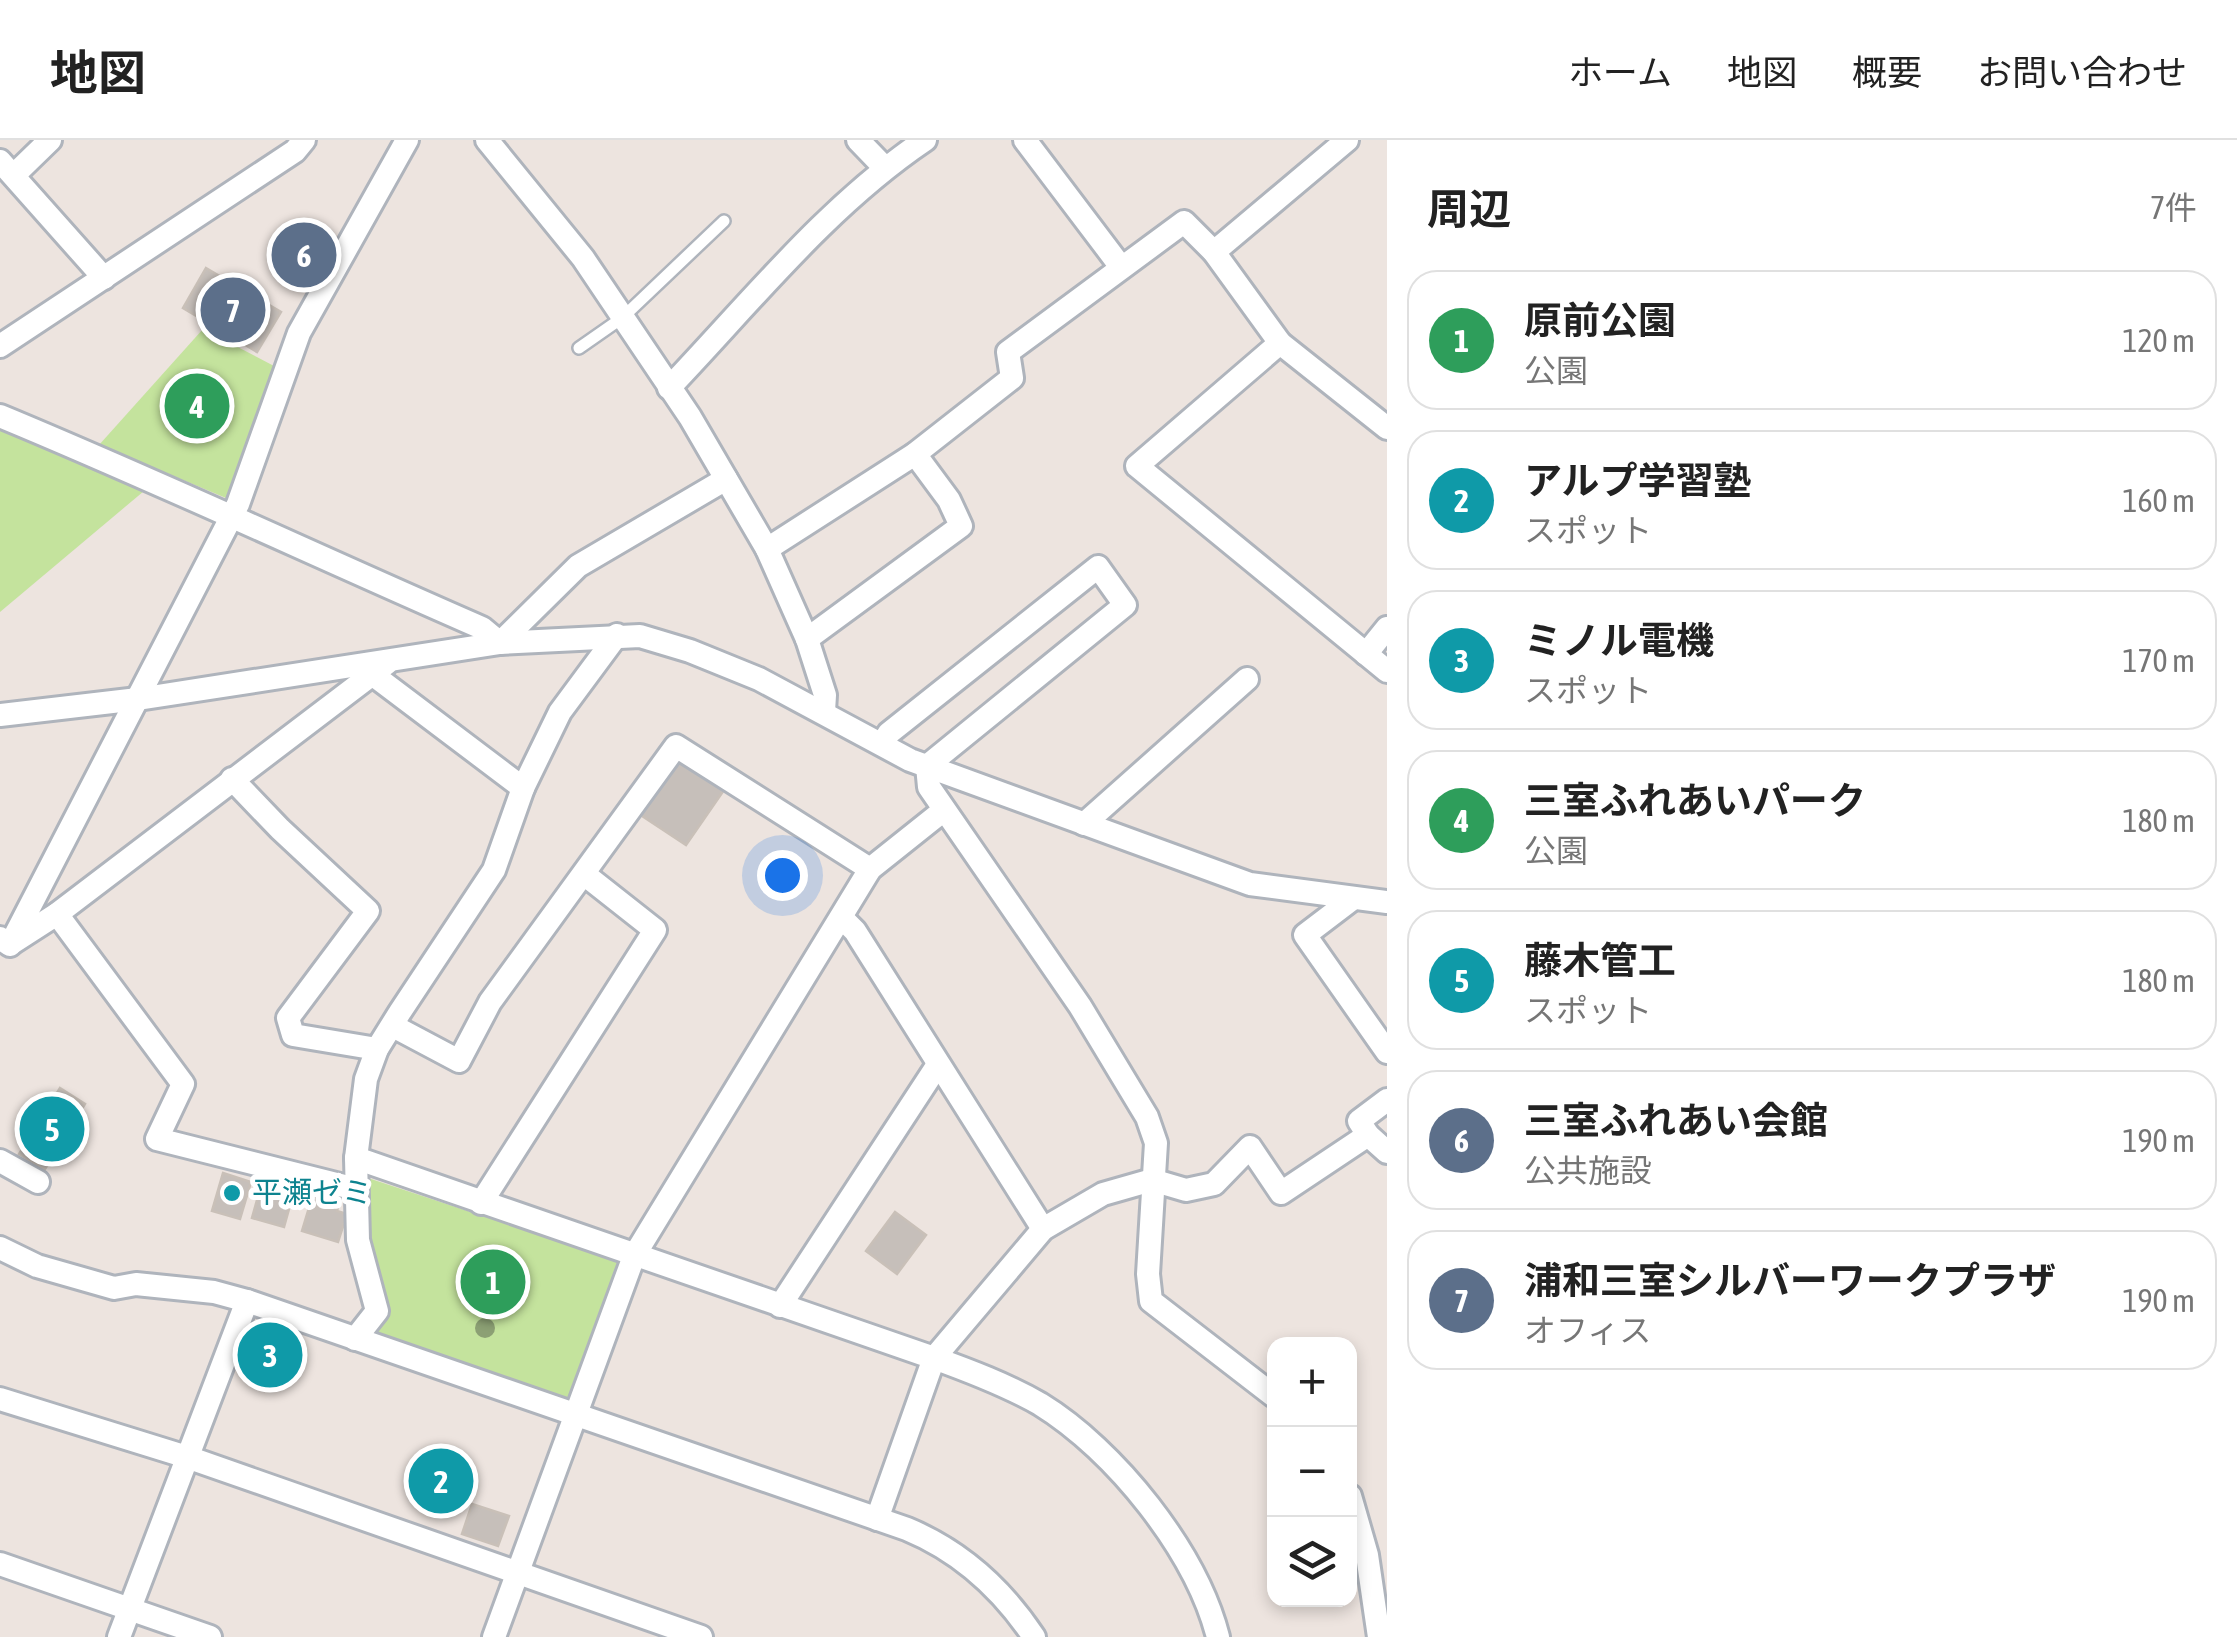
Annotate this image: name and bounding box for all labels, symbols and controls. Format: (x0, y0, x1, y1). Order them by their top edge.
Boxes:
text: 地図 (50, 45, 146, 100)
text: ホーム (1568, 52, 1672, 92)
text: 地図 (1727, 52, 1797, 92)
text: 概要 (1852, 52, 1922, 92)
text: お問い合わせ (1977, 52, 2187, 92)
text: 周辺 (1427, 185, 1511, 233)
text: 7件 (2150, 189, 2197, 226)
pin: 6 (272, 218, 336, 292)
pin: 7 (200, 272, 266, 348)
text: 原前公園 (1524, 299, 1676, 342)
text: 1 (1454, 322, 1469, 359)
text: 120 m (2122, 322, 2195, 359)
text: 公園 (1524, 352, 1588, 389)
pin: 4 (164, 368, 230, 444)
text: アルプ学習塾 (1524, 459, 1752, 502)
text: 2 (1454, 482, 1469, 519)
text: 160 m (2122, 482, 2195, 519)
text: スポット (1524, 512, 1652, 549)
text: ミノル電機 (1524, 619, 1714, 662)
text: 3 (1454, 642, 1469, 679)
text: 170 m (2122, 642, 2195, 679)
text: スポット (1524, 672, 1652, 709)
text: 三室ふれあいパーク (1524, 779, 1866, 822)
text: 4 (1454, 802, 1469, 839)
text: 180 m (2122, 802, 2195, 839)
text: 公園 (1524, 832, 1588, 869)
your location (757, 850, 808, 901)
text: 藤木管工 (1524, 939, 1676, 982)
text: 5 (1454, 962, 1469, 999)
text: 180 m (2122, 962, 2195, 999)
text: スポット (1524, 992, 1652, 1029)
pin: 5 (20, 1092, 84, 1166)
text: 三室ふれあい会館 (1524, 1099, 1828, 1142)
text: 6 (1454, 1122, 1469, 1159)
text: 190 m (2122, 1122, 2195, 1159)
text: 公共施設 (1524, 1152, 1652, 1189)
place label: 平瀬ゼミ (252, 1175, 372, 1209)
marker: 平瀬ゼミ (221, 1182, 243, 1204)
pin: 1 (460, 1244, 526, 1320)
text: 浦和三室シルバーワークプラザ (1524, 1259, 2056, 1302)
text: 7 (1454, 1282, 1469, 1319)
text: 190 m (2122, 1282, 2195, 1319)
text: オフィス (1524, 1312, 1651, 1349)
pin: 3 (238, 1318, 302, 1392)
map controls (1267, 1337, 1357, 1607)
button: + (1267, 1337, 1357, 1427)
button: − (1267, 1427, 1357, 1517)
pin: 2 (408, 1444, 474, 1518)
button: layers (1267, 1517, 1357, 1607)

